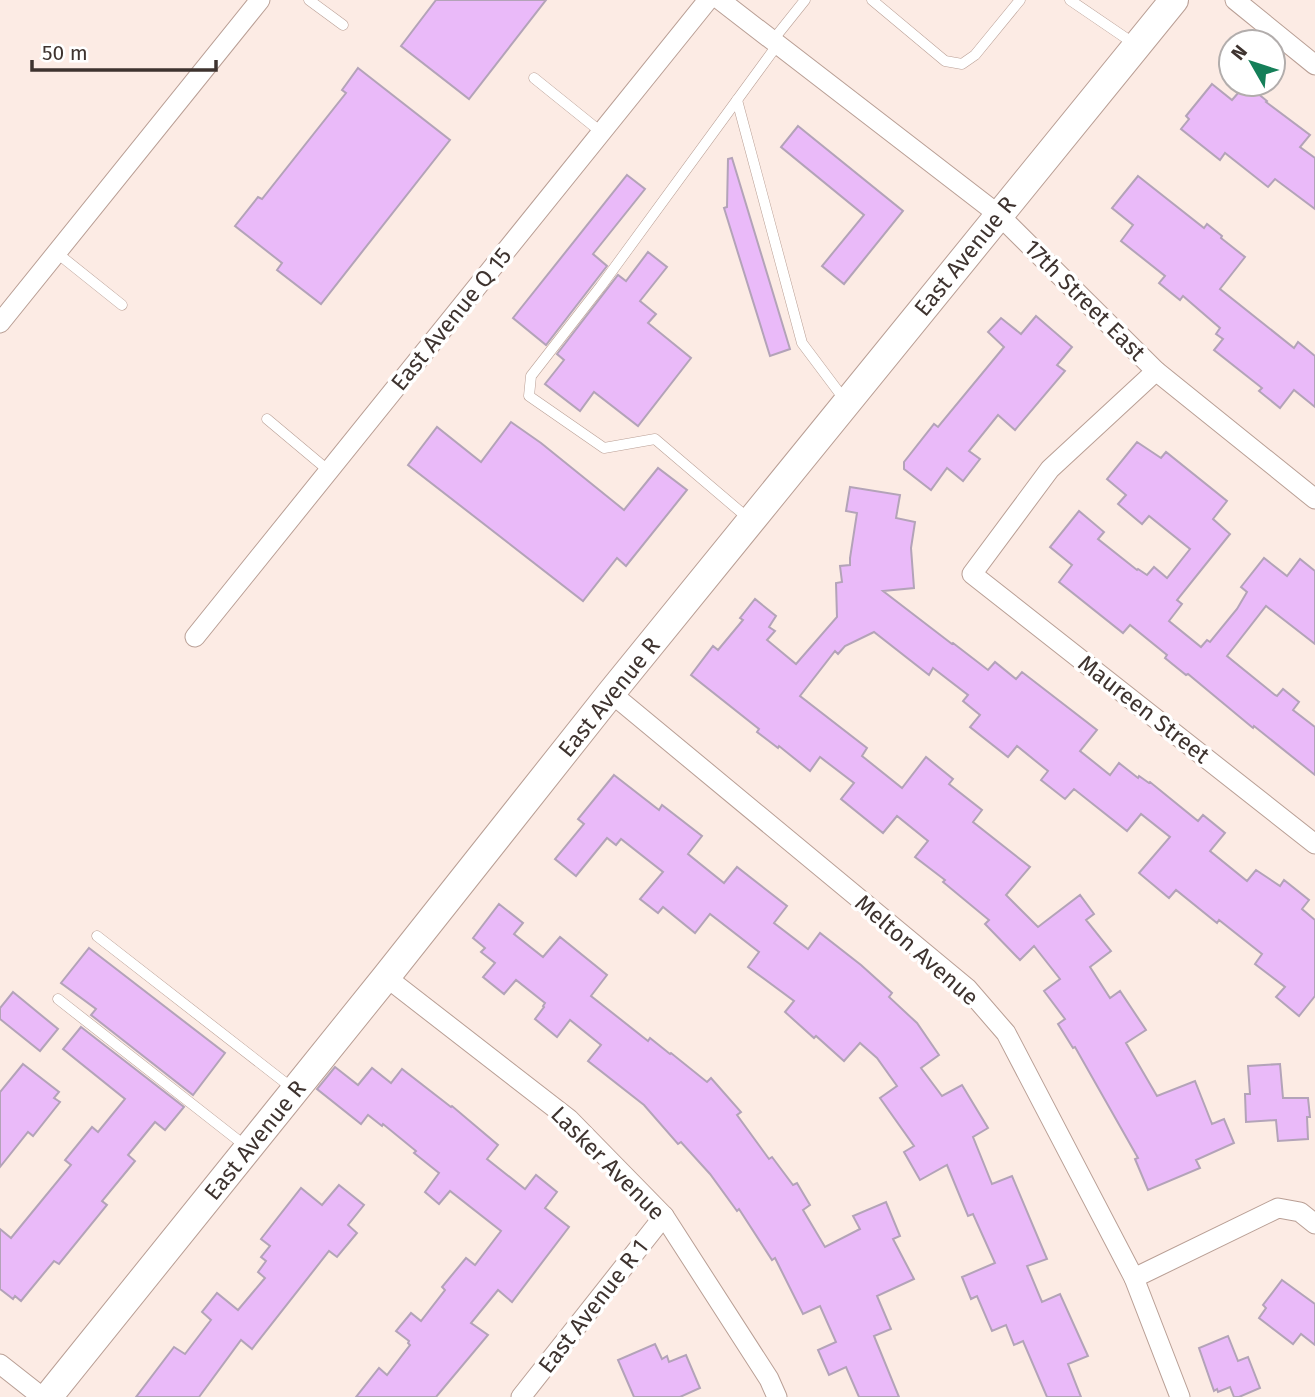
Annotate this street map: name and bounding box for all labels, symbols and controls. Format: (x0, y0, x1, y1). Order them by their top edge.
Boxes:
scale bar (32, 28, 215, 72)
north arrow (1217, 28, 1287, 98)
text: 50 m (42, 40, 88, 66)
text: N (1226, 40, 1252, 65)
street label: East Avenue R (908, 190, 1022, 321)
street label: 17th Street East (1019, 234, 1152, 367)
street label: East Avenue Q 15 (385, 242, 517, 396)
street label: East Avenue R (552, 631, 666, 762)
street label: Maureen Street (1073, 649, 1216, 769)
street label: Melton Avenue (850, 889, 984, 1011)
street label: East Avenue R (198, 1074, 312, 1205)
street label: Lasker Avenue (545, 1100, 671, 1226)
street label: East Avenue R 1 (532, 1234, 654, 1378)

